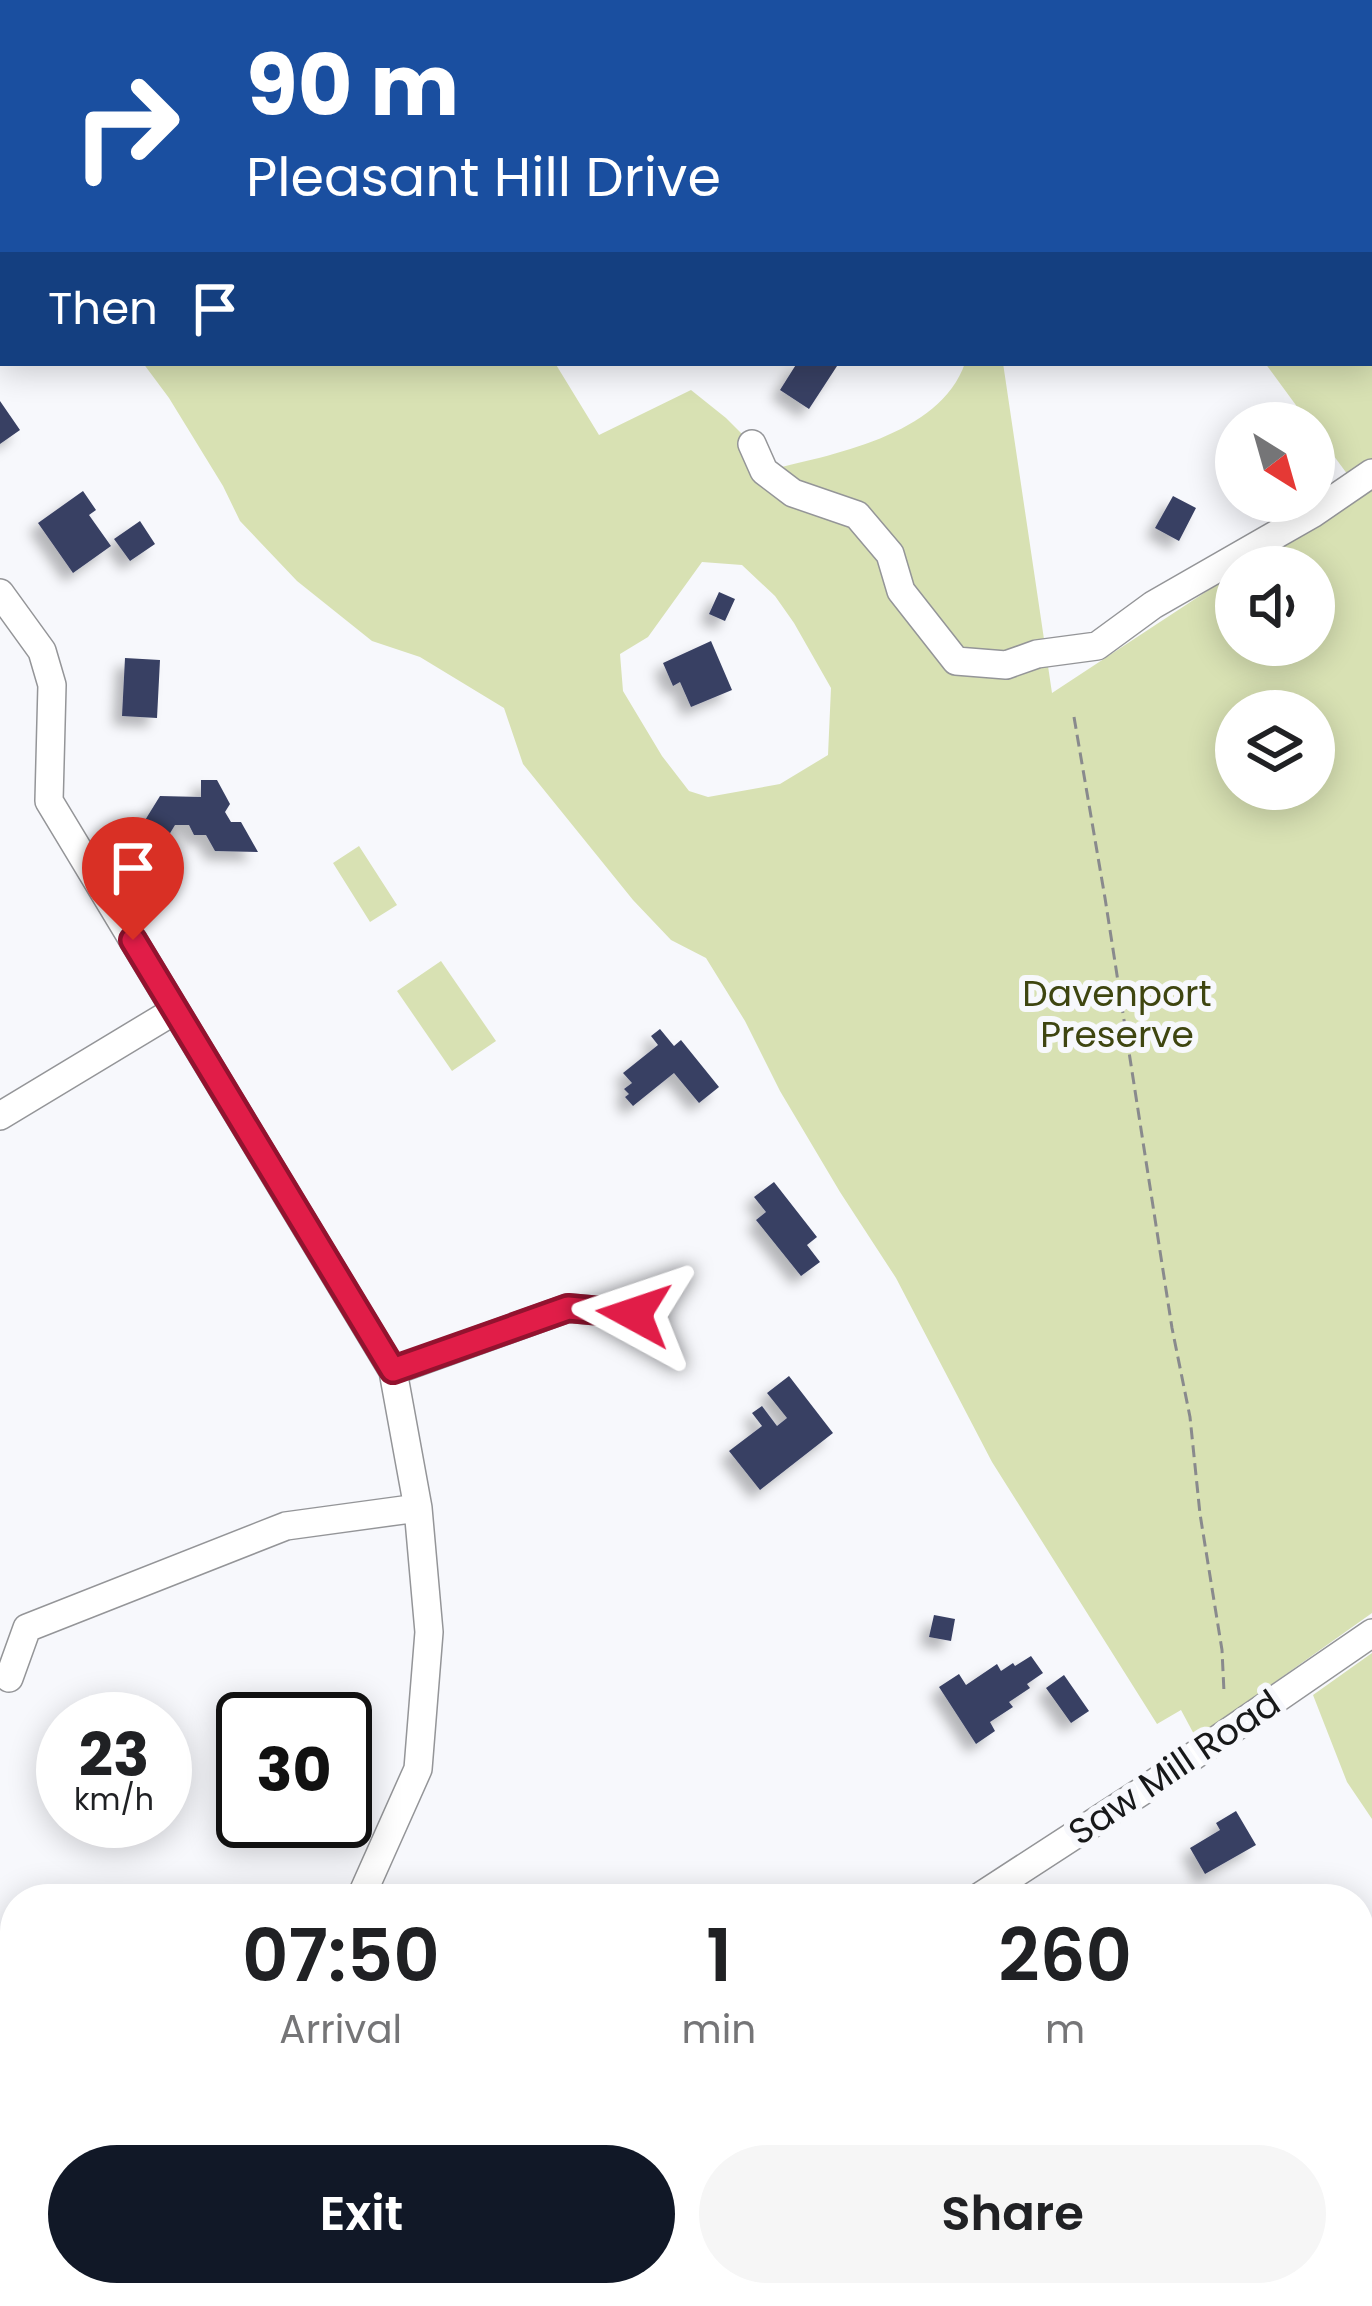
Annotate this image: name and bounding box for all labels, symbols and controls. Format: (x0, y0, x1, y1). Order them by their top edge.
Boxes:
text: 90 m (246, 27, 459, 144)
icon: right (48, 48, 204, 204)
text: Pleasant Hill Drive (246, 139, 721, 215)
icon: arrive (182, 276, 248, 342)
text: Then (48, 277, 158, 340)
north arrow (1215, 402, 1335, 522)
map controls (1215, 402, 1335, 810)
button: sound (1215, 546, 1335, 666)
button: layers (1215, 690, 1335, 810)
pin (82, 817, 184, 940)
icon: arrive (100, 835, 166, 901)
park label: Davenport Preserve (1022, 968, 1212, 1060)
position arrow (571, 1251, 697, 1377)
street label: Saw Mill Road (1058, 1678, 1290, 1857)
speed limit sign: 30 (216, 1692, 372, 1848)
text: 23 (79, 1713, 149, 1797)
text: km/h (74, 1778, 154, 1821)
text: 07:50 (242, 1905, 440, 2006)
text: 1 (706, 1905, 732, 2006)
text: 260 (998, 1905, 1132, 2006)
text: Arrival (279, 2002, 402, 2057)
text: min (682, 2002, 756, 2057)
text: m (1045, 2002, 1085, 2057)
button: Exit (48, 2145, 675, 2283)
button: Share (699, 2145, 1326, 2283)

